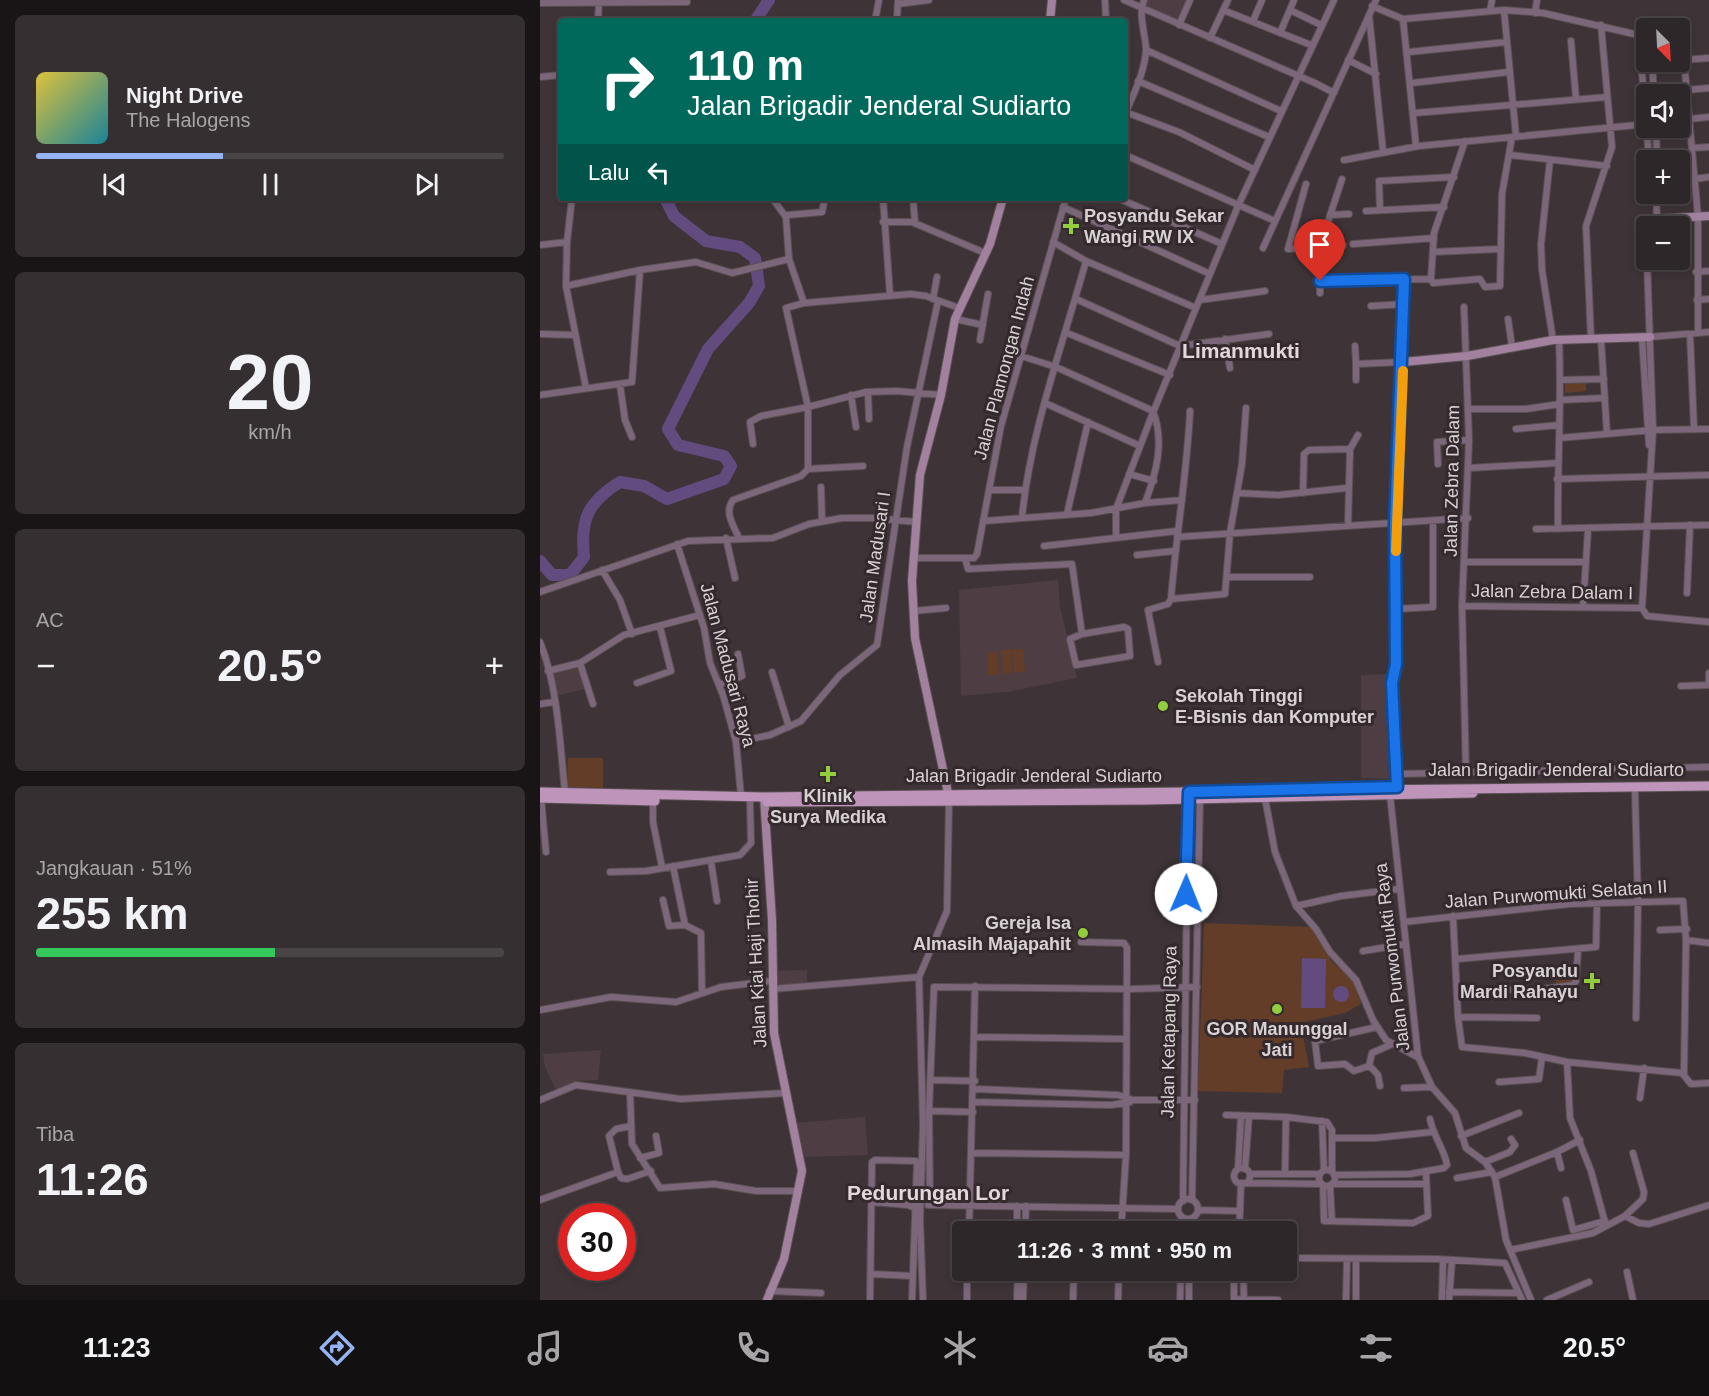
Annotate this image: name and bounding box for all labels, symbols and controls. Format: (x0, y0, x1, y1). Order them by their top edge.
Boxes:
north arrow (1636, 18, 1690, 72)
map controls (1636, 18, 1690, 270)
icon: right (588, 42, 666, 120)
text: 110 m (687, 42, 804, 89)
text: Night Drive (126, 83, 243, 108)
button: sound (1636, 84, 1690, 138)
text: Jalan Brigadir Jenderal Sudiarto (687, 91, 1071, 121)
text: The Halogens (126, 109, 251, 131)
button: + (1636, 150, 1690, 204)
icon: left (642, 156, 675, 189)
text: Lalu (588, 160, 630, 185)
icon: previous (98, 168, 131, 201)
icon: pause (254, 168, 287, 201)
icon: next (410, 168, 443, 201)
place label: Posyandu Sekar Wangi RW IX (1084, 206, 1224, 247)
button: − (1636, 216, 1690, 270)
marker: Posyandu Sekar Wangi RW IX (1062, 217, 1080, 235)
pin (1294, 219, 1345, 281)
icon: arrive (1303, 228, 1336, 261)
street label: Jalan Plamongan Indah (970, 274, 1038, 462)
text: 20 (227, 338, 313, 426)
district label: Limanmukti (1182, 339, 1300, 362)
street label: Jalan Zebra Dalam (1441, 405, 1463, 557)
text: km/h (248, 421, 292, 443)
street label: Jalan Madusari I (856, 490, 894, 624)
street label: Jalan Madusari Raya (696, 581, 760, 750)
street label: Jalan Zebra Dalam I (1471, 581, 1633, 603)
text: AC (36, 609, 64, 631)
text: 20.5° (217, 640, 323, 691)
text: − (36, 647, 55, 684)
text: + (485, 647, 504, 684)
place label: Sekolah Tinggi E-Bisnis dan Komputer (1175, 686, 1374, 727)
marker: Sekolah Tinggi E-Bisnis dan Komputer (1156, 699, 1170, 713)
street label: Jalan Brigadir Jenderal Sudiarto (1428, 760, 1684, 780)
marker: Klinik Surya Medika (819, 765, 837, 783)
street label: Jalan Brigadir Jenderal Sudiarto (906, 766, 1162, 786)
place label: Klinik Surya Medika (770, 786, 887, 827)
text: Jangkauan · 51% (36, 857, 192, 879)
street label: Jalan Purwomukti Raya (1370, 861, 1413, 1052)
position arrow (1154, 862, 1218, 926)
street label: Jalan Purwomukti Selatan II (1444, 876, 1668, 912)
street label: Jalan Kiai Haji Thohir (742, 878, 770, 1048)
text: 255 km (36, 888, 189, 939)
place label: Gereja Isa Almasih Majapahit (913, 913, 1072, 954)
marker: Gereja Isa Almasih Majapahit (1076, 926, 1090, 940)
street label: Jalan Ketapang Raya (1157, 945, 1181, 1118)
place label: Posyandu Mardi Rahayu (1460, 961, 1578, 1002)
marker: Posyandu Mardi Rahayu (1583, 972, 1601, 990)
marker: GOR Manunggal Jati (1270, 1002, 1284, 1016)
place label: GOR Manunggal Jati (1207, 1019, 1348, 1060)
text: Tiba (36, 1123, 74, 1145)
text: 11:26 (36, 1154, 149, 1205)
district label: Pedurungan Lor (847, 1181, 1009, 1204)
speed limit sign: 30 (558, 1203, 636, 1281)
text: 11:26 · 3 mnt · 950 m (1017, 1238, 1232, 1263)
icon: directions (316, 1327, 358, 1369)
icon: music (524, 1327, 566, 1369)
icon: phone (732, 1327, 774, 1369)
icon: climate (939, 1327, 981, 1369)
icon: car (1147, 1327, 1189, 1369)
icon: filters (1355, 1327, 1397, 1369)
text: 11:23 (83, 1333, 150, 1363)
text: 20.5° (1563, 1333, 1626, 1363)

